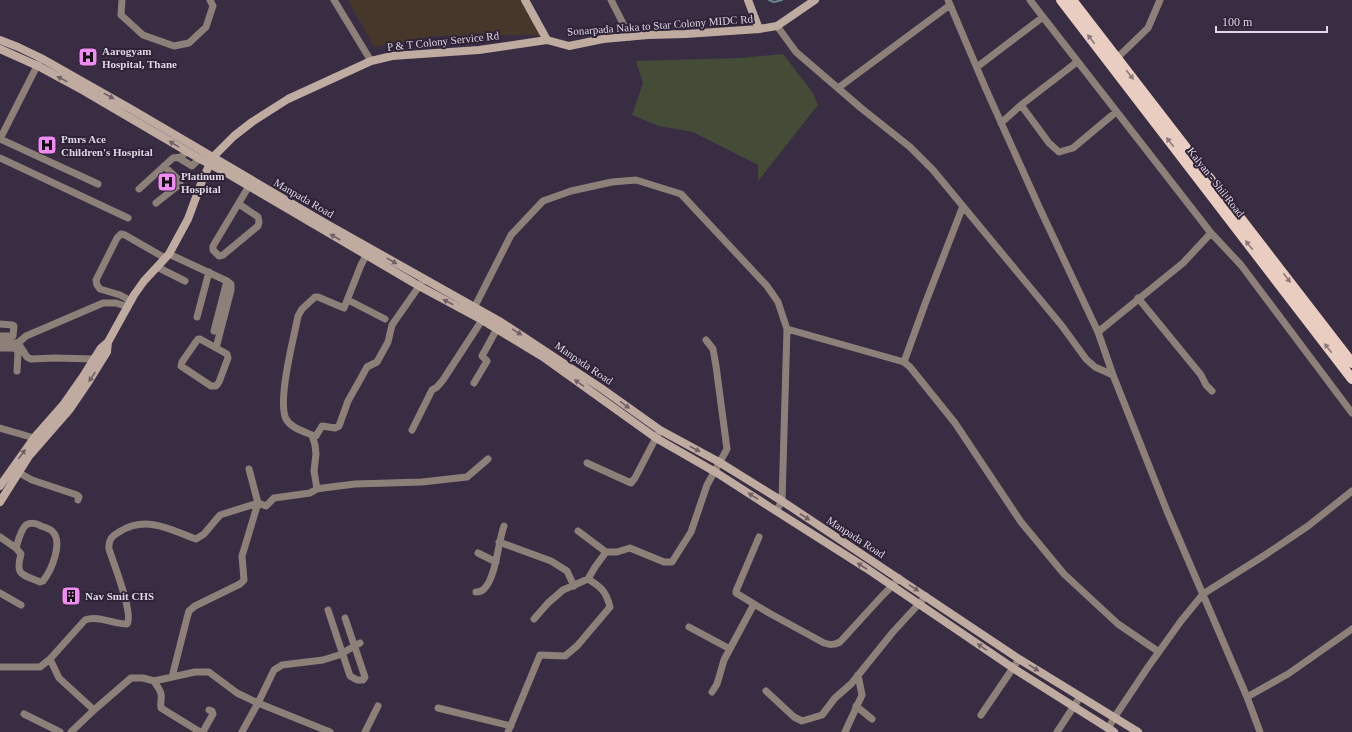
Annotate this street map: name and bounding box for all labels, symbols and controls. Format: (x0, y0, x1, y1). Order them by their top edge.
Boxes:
scale bar (1216, 8, 1327, 34)
street label: Sonarpada Naka to Star Colony MIDC Rd (567, 12, 754, 37)
text: 100 m (1222, 15, 1253, 29)
street label: P & T Colony Service Rd (386, 29, 500, 53)
one-way arrow (1087, 34, 1095, 44)
place label: Aarogyam Hospital, Thane (102, 45, 177, 70)
hospital icon: Aarogyam Hospital, Thane (77, 46, 99, 68)
one-way arrow (1126, 70, 1135, 81)
one-way arrow (56, 75, 67, 82)
one-way arrow (103, 93, 115, 100)
place label: Pmrs Ace Children's Hospital (61, 133, 153, 158)
hospital icon: Pmrs Ace Children's Hospital (36, 134, 58, 156)
one-way arrow (1166, 137, 1174, 148)
one-way arrow (168, 140, 180, 147)
street label: Kalyan - Shil Road (1185, 145, 1247, 219)
place label: Platinum Hospital (181, 170, 224, 195)
hospital icon: Platinum Hospital (156, 171, 178, 193)
street label: Manpada Road (272, 176, 336, 220)
one-way arrow (329, 233, 341, 240)
one-way arrow (1245, 240, 1253, 251)
one-way arrow (386, 257, 398, 264)
one-way arrow (1282, 272, 1291, 283)
one-way arrow (442, 298, 453, 305)
one-way arrow (512, 328, 522, 336)
street label: Manpada Road (553, 339, 615, 387)
one-way arrow (1324, 343, 1333, 354)
one-way arrow (88, 372, 96, 382)
one-way arrow (573, 379, 584, 387)
one-way arrow (620, 401, 630, 409)
one-way arrow (689, 446, 700, 452)
one-way arrow (18, 449, 26, 460)
one-way arrow (748, 492, 758, 500)
one-way arrow (800, 513, 811, 520)
street label: Manpada Road (825, 514, 888, 561)
one-way arrow (857, 562, 867, 570)
one-way arrow (909, 584, 919, 592)
building icon: Nav Smit CHS (60, 585, 82, 607)
place label: Nav Smit CHS (85, 590, 154, 602)
one-way arrow (977, 643, 987, 651)
one-way arrow (1029, 664, 1039, 672)

